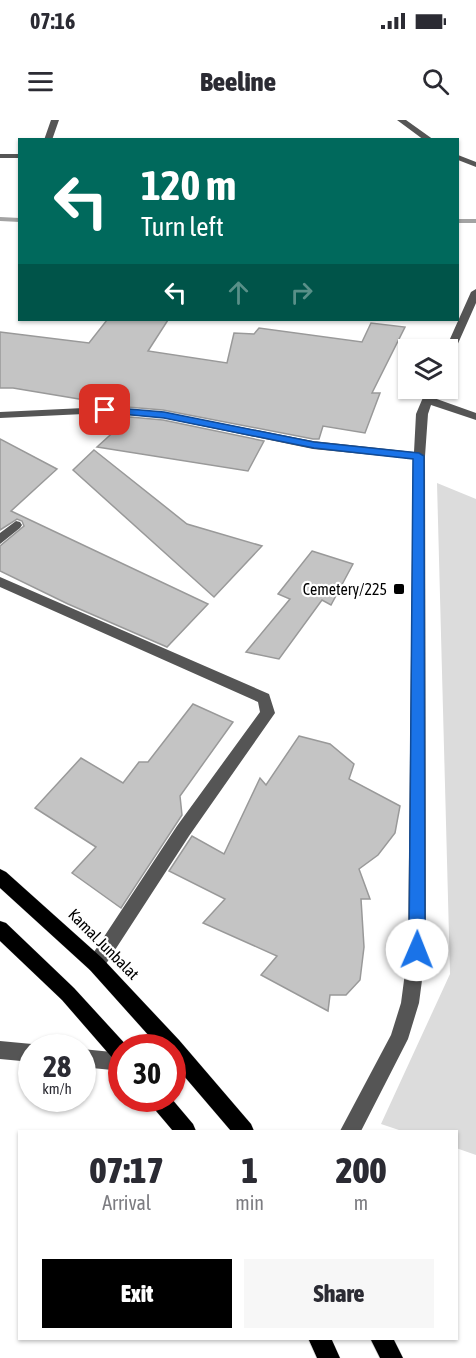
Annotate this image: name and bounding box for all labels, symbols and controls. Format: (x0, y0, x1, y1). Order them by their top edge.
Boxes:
text: 07:16 (30, 8, 75, 34)
icon: menu (24, 65, 57, 98)
icon: search (419, 65, 452, 98)
text: Beeline (200, 66, 276, 97)
text: 120 m (141, 161, 236, 209)
icon: left (42, 162, 120, 240)
text: Turn left (141, 211, 224, 242)
icon: left (159, 276, 192, 309)
icon: ahead (222, 276, 255, 309)
icon: right (285, 276, 318, 309)
map controls (398, 339, 458, 399)
button: layers (398, 339, 458, 399)
pin (79, 384, 130, 435)
icon: arrive (88, 393, 121, 426)
place label: Cemetery/225 (303, 580, 387, 599)
marker: Cemetery/225 (392, 582, 406, 596)
street label: Kamal Junbalat (65, 905, 143, 983)
position arrow (385, 918, 449, 982)
speed limit sign: 30 (108, 1034, 186, 1112)
text: 28 (43, 1049, 71, 1083)
text: km/h (42, 1080, 72, 1097)
text: 07:17 (90, 1149, 164, 1191)
text: 1 (241, 1149, 258, 1191)
text: 200 (336, 1149, 386, 1191)
text: Arrival (102, 1191, 151, 1214)
text: min (235, 1191, 264, 1214)
text: m (354, 1191, 368, 1214)
button: Exit (42, 1259, 232, 1328)
button: Share (244, 1259, 434, 1328)

